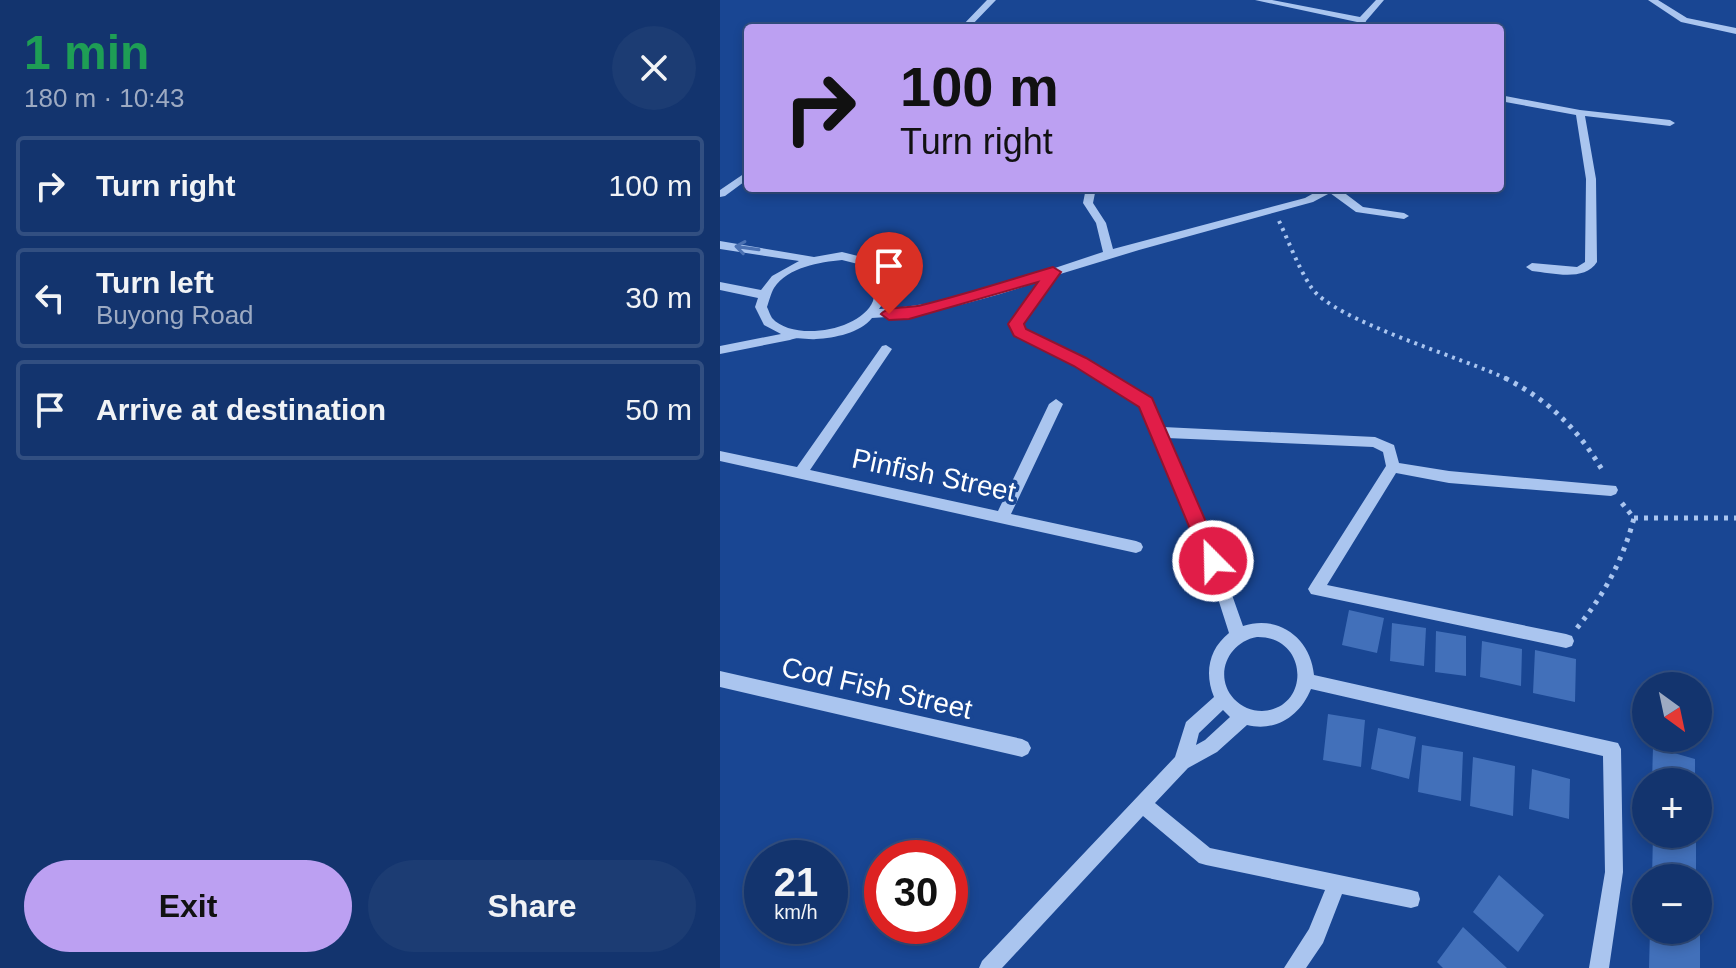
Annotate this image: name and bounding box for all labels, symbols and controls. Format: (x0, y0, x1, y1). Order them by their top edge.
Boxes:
text: 1 min (24, 26, 149, 79)
button: close (612, 26, 696, 110)
text: 100 m (900, 55, 1059, 118)
icon: right (768, 56, 872, 160)
text: 180 m · 10:43 (24, 83, 184, 113)
text: Turn right (900, 121, 1053, 162)
icon: right (28, 164, 72, 208)
text: Turn right (96, 169, 235, 202)
text: 100 m (609, 169, 692, 202)
pin (855, 232, 923, 314)
one-way arrow (735, 240, 760, 255)
icon: arrive (867, 244, 911, 288)
text: Turn left (96, 266, 214, 299)
icon: left (28, 276, 72, 320)
text: 30 m (625, 281, 692, 314)
text: Buyong Road (96, 300, 254, 330)
icon: arrive (28, 388, 72, 432)
text: Arrive at destination (96, 393, 386, 426)
text: 50 m (625, 393, 692, 426)
street label: Pinfish Street (849, 443, 1019, 508)
position arrow (1171, 519, 1255, 603)
street label: Cod Fish Street (779, 651, 975, 725)
north arrow (1632, 672, 1712, 752)
map controls (1632, 672, 1712, 944)
button: + (1632, 768, 1712, 848)
speed limit sign: 30 (864, 840, 968, 944)
button: Exit (24, 860, 352, 952)
button: Share (368, 860, 696, 952)
text: 21 (774, 860, 818, 904)
button: − (1632, 864, 1712, 944)
text: km/h (774, 901, 818, 923)

